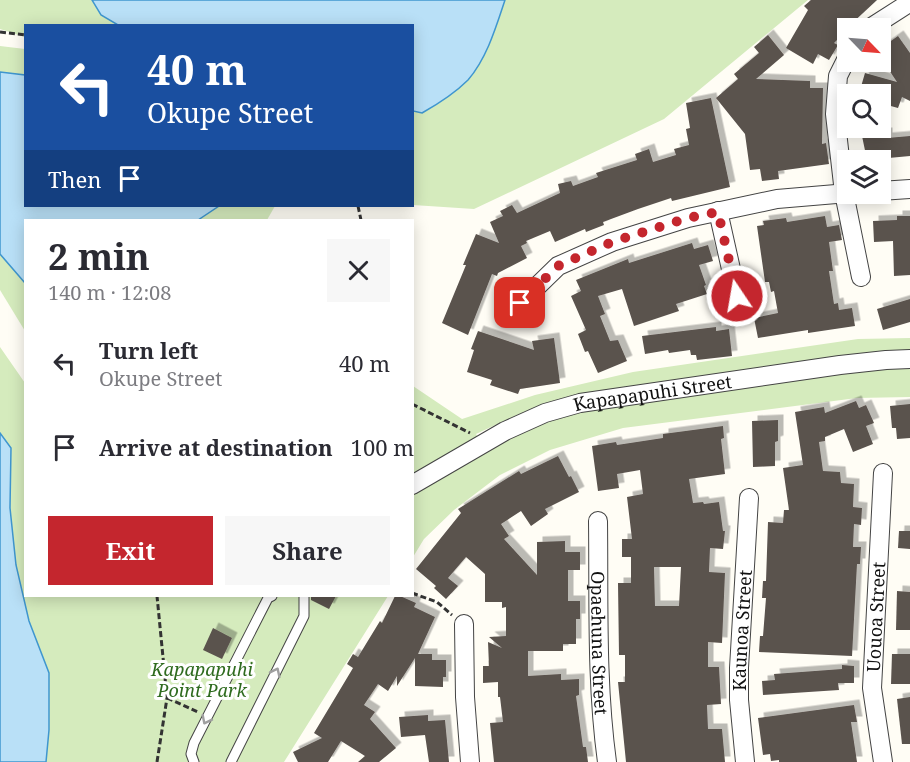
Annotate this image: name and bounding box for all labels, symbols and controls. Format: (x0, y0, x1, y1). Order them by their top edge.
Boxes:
north arrow (837, 18, 891, 72)
map controls (837, 18, 891, 204)
text: 40 m (147, 40, 247, 97)
icon: left (48, 48, 126, 126)
button: search (837, 84, 891, 138)
text: Okupe Street (147, 94, 313, 131)
button: layers (837, 150, 891, 204)
icon: arrive (113, 162, 146, 195)
text: Then (48, 164, 101, 194)
text: 2 min (48, 232, 150, 281)
button: close (327, 239, 390, 302)
position arrow (705, 264, 769, 328)
pin (494, 277, 545, 328)
text: 140 m · 12:08 (48, 279, 171, 306)
icon: arrive (503, 286, 536, 319)
text: Turn left (99, 335, 198, 365)
icon: left (48, 347, 81, 380)
text: 40 m (339, 348, 390, 378)
text: Okupe Street (99, 365, 222, 392)
street label: Kapapapuhi Street (570, 369, 733, 416)
icon: arrive (48, 431, 81, 464)
text: Arrive at destination (99, 432, 333, 462)
text: 100 m (351, 432, 414, 462)
button: Exit (48, 516, 213, 585)
button: Share (225, 516, 390, 585)
street label: Uouoa Street (861, 561, 890, 673)
street label: Kaunoa Street (727, 569, 757, 691)
street label: Opaehuna Street (586, 571, 614, 716)
park label: Kapapapuhi Point Park (150, 657, 254, 702)
one-way arrow (268, 667, 280, 678)
one-way arrow (201, 714, 213, 725)

